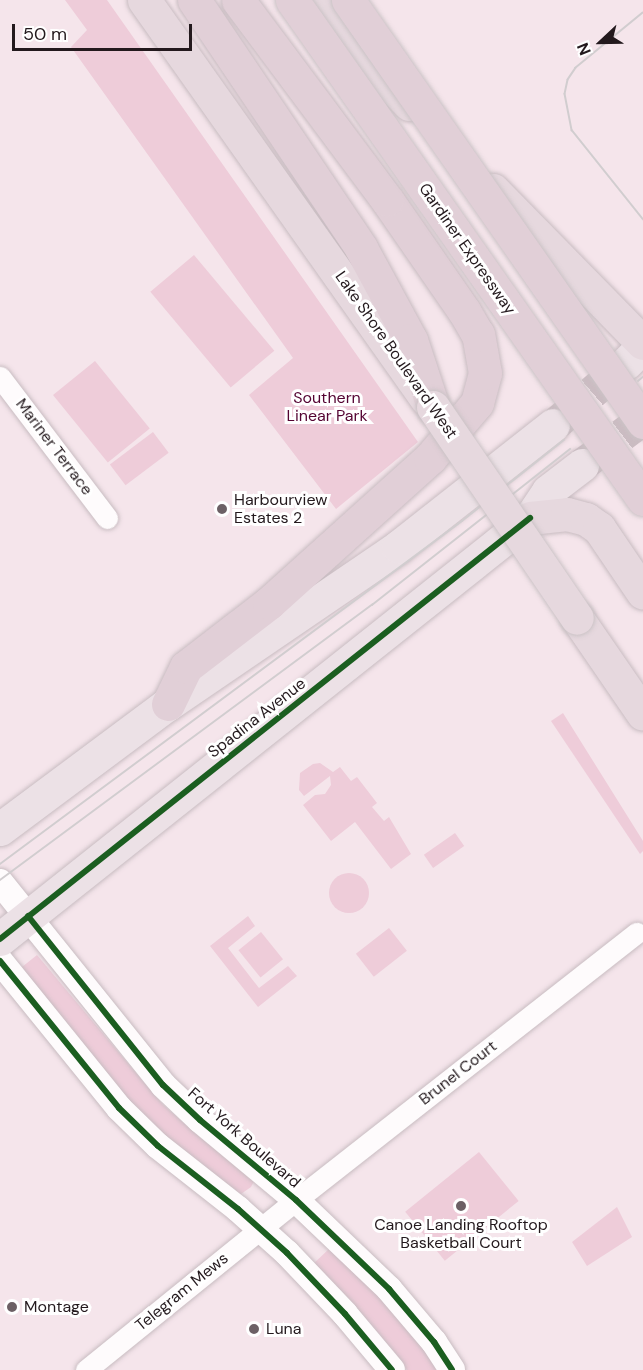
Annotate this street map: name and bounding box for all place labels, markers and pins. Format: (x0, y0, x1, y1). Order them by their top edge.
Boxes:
place label: Harbourview Estates 2 (234, 490, 327, 528)
marker: Harbourview Estates 2 (215, 502, 229, 516)
marker: Canoe Landing Rooftop Basketball Court (454, 1199, 468, 1213)
place label: Canoe Landing Rooftop Basketball Court (374, 1215, 548, 1253)
place label: Montage (24, 1297, 89, 1317)
marker: Montage (5, 1300, 19, 1314)
place label: Luna (266, 1319, 301, 1339)
marker: Luna (247, 1322, 261, 1336)

